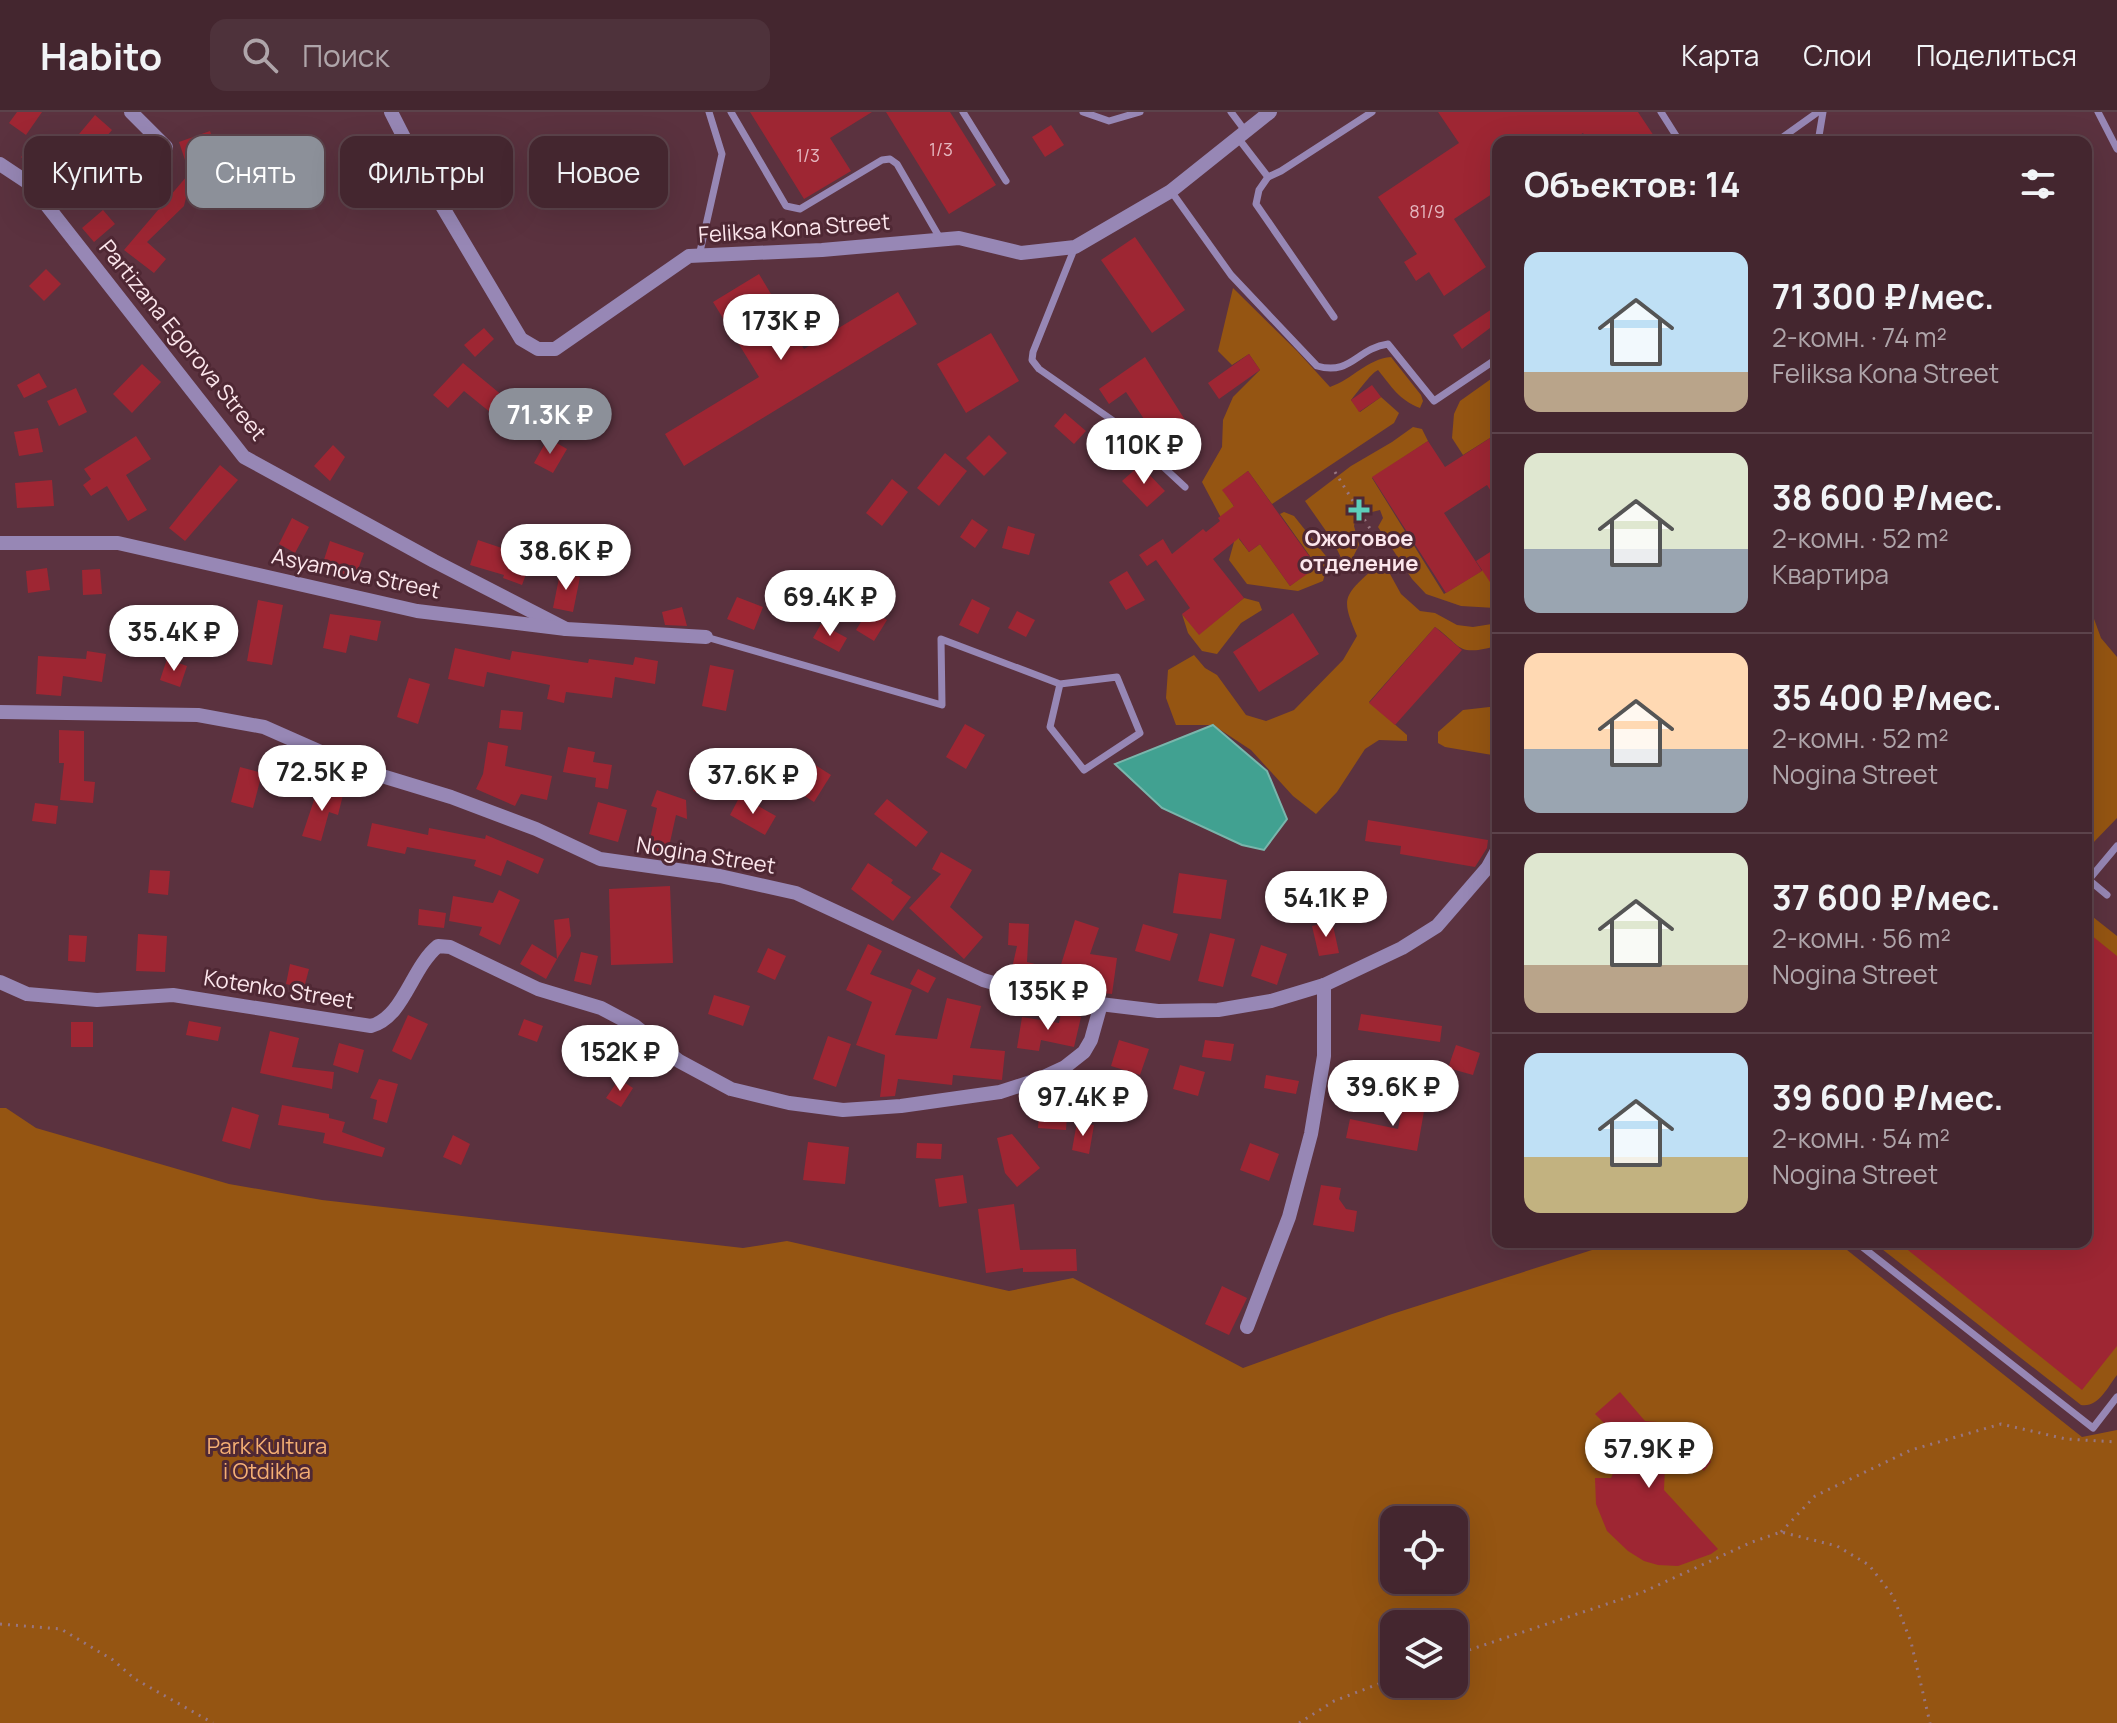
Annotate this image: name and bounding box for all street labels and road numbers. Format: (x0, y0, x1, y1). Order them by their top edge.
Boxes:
street label: Feliksa Kona Street (697, 206, 891, 250)
street label: Partizana Egorova Street (93, 233, 274, 447)
street label: Asyamova Street (269, 541, 443, 606)
street label: Nogina Street (634, 829, 778, 881)
street label: Kotenko Street (202, 962, 357, 1016)

